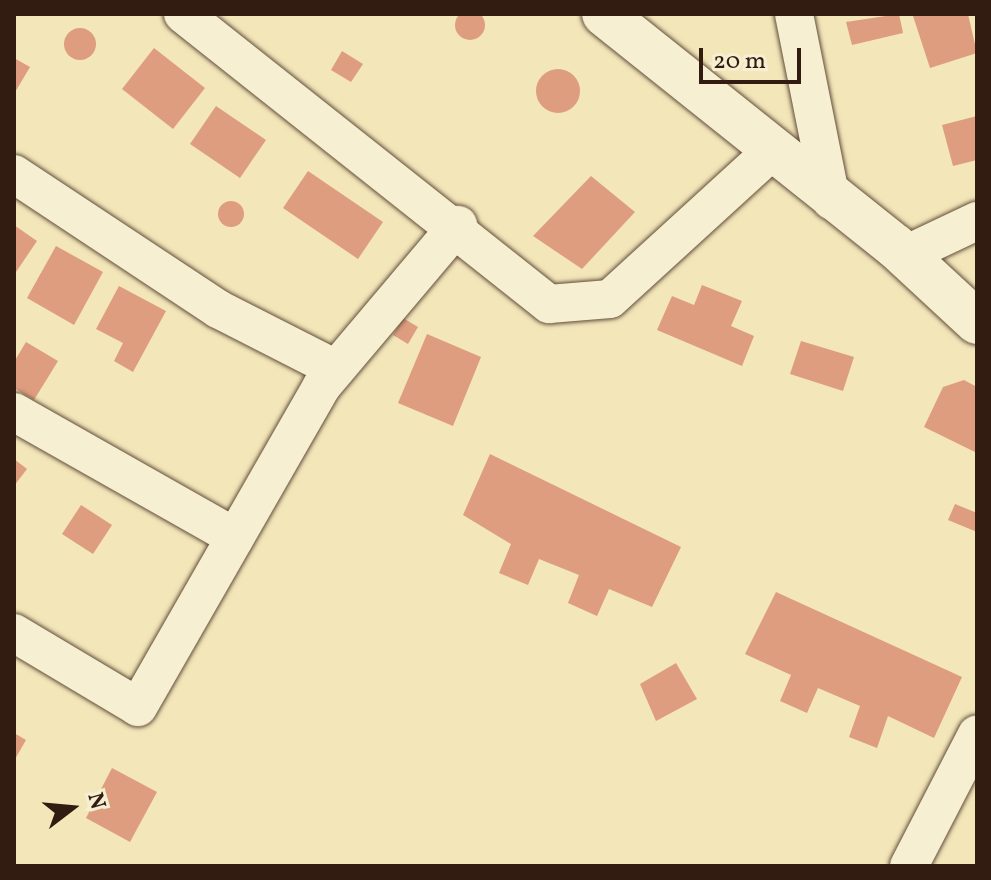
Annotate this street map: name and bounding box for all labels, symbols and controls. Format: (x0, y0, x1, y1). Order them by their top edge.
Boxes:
scale bar (703, 32, 805, 82)
text: 20 m (713, 45, 766, 79)
north arrow (32, 768, 112, 848)
text: N (78, 789, 113, 813)

